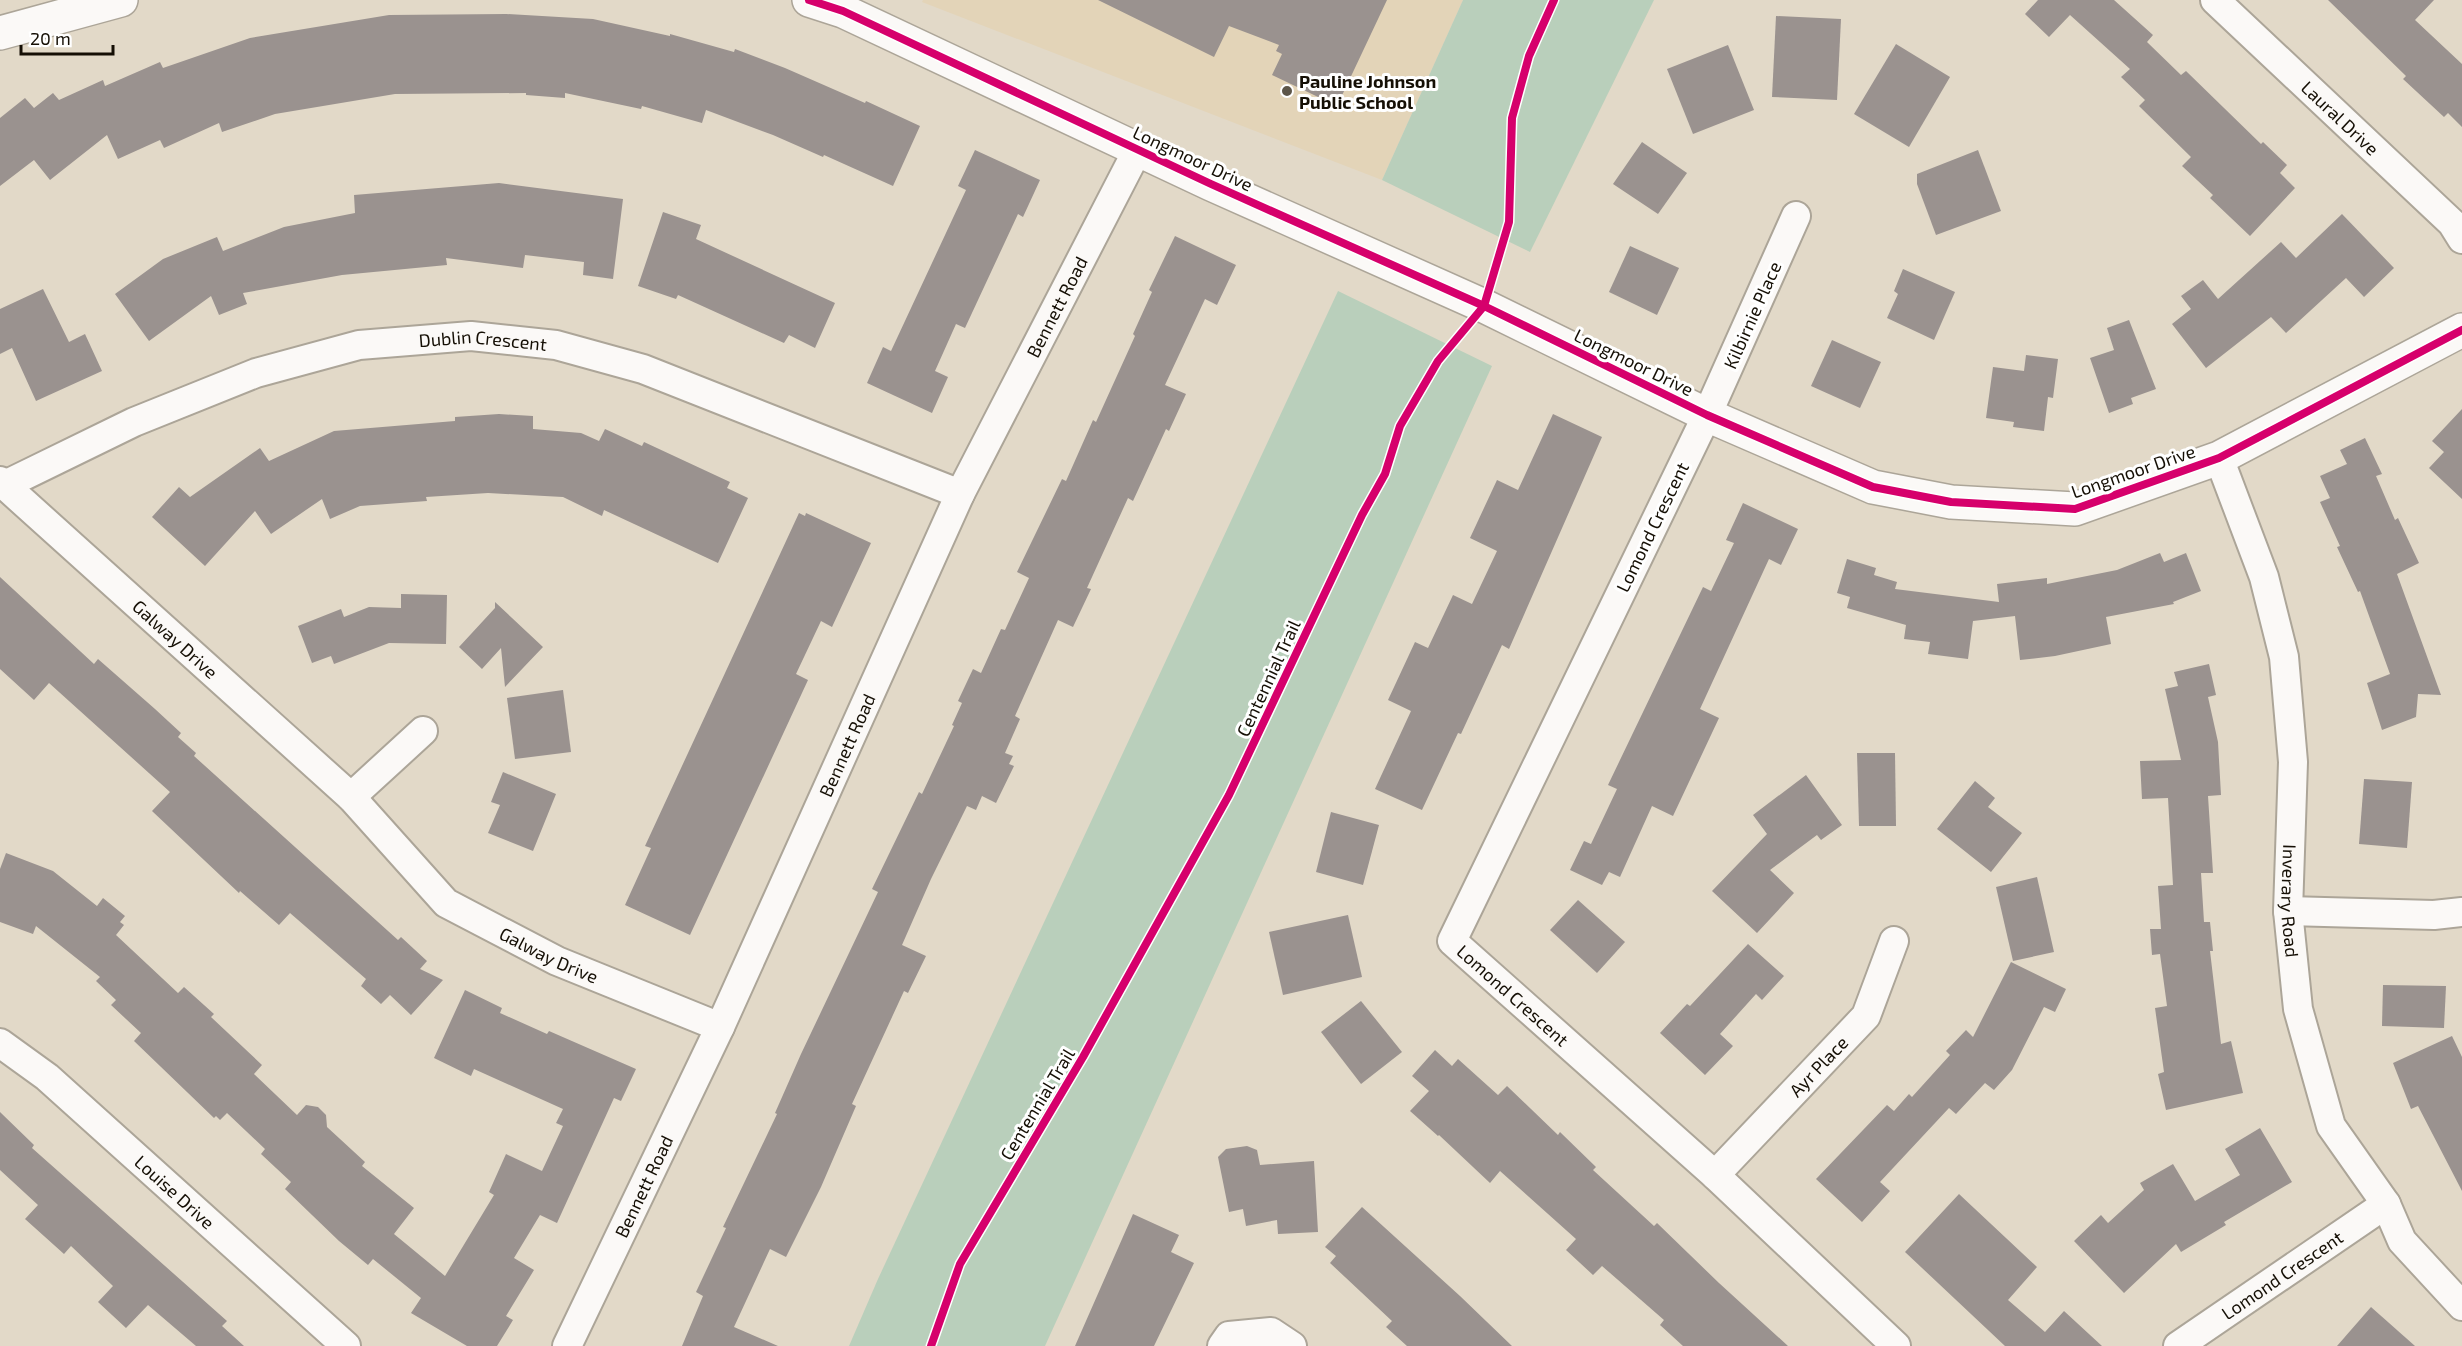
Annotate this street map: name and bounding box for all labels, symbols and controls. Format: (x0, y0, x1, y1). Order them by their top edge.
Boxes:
scale bar (21, 18, 112, 56)
text: 20 m (30, 27, 71, 49)
place label: Pauline Johnson Public School (1299, 70, 1436, 113)
street label: Laural Drive (2297, 76, 2384, 160)
marker: Pauline Johnson Public School (1280, 84, 1294, 98)
street label: Longmoor Drive (1130, 121, 1256, 195)
street label: Bennett Road (1021, 253, 1092, 361)
street label: Kilbirnie Place (1719, 258, 1785, 372)
street label: Longmoor Drive (1571, 324, 1697, 400)
street label: Dublin Crescent (418, 325, 548, 355)
street label: Longmoor Drive (2068, 439, 2198, 503)
street label: Lomond Crescent (1611, 458, 1693, 596)
street label: Galway Drive (128, 595, 222, 683)
street label: Centennial Trail (1231, 615, 1305, 740)
street label: Bennett Road (814, 690, 880, 800)
street label: Inverary Road (2277, 844, 2304, 958)
street label: Galway Drive (496, 922, 602, 988)
street label: Lomond Crescent (1452, 940, 1573, 1051)
street label: Ayr Place (1784, 1031, 1852, 1101)
street label: Centennial Trail (995, 1044, 1079, 1164)
street label: Bennett Road (610, 1132, 677, 1241)
street label: Louise Drive (130, 1150, 219, 1234)
street label: Lomond Crescent (2217, 1226, 2347, 1324)

